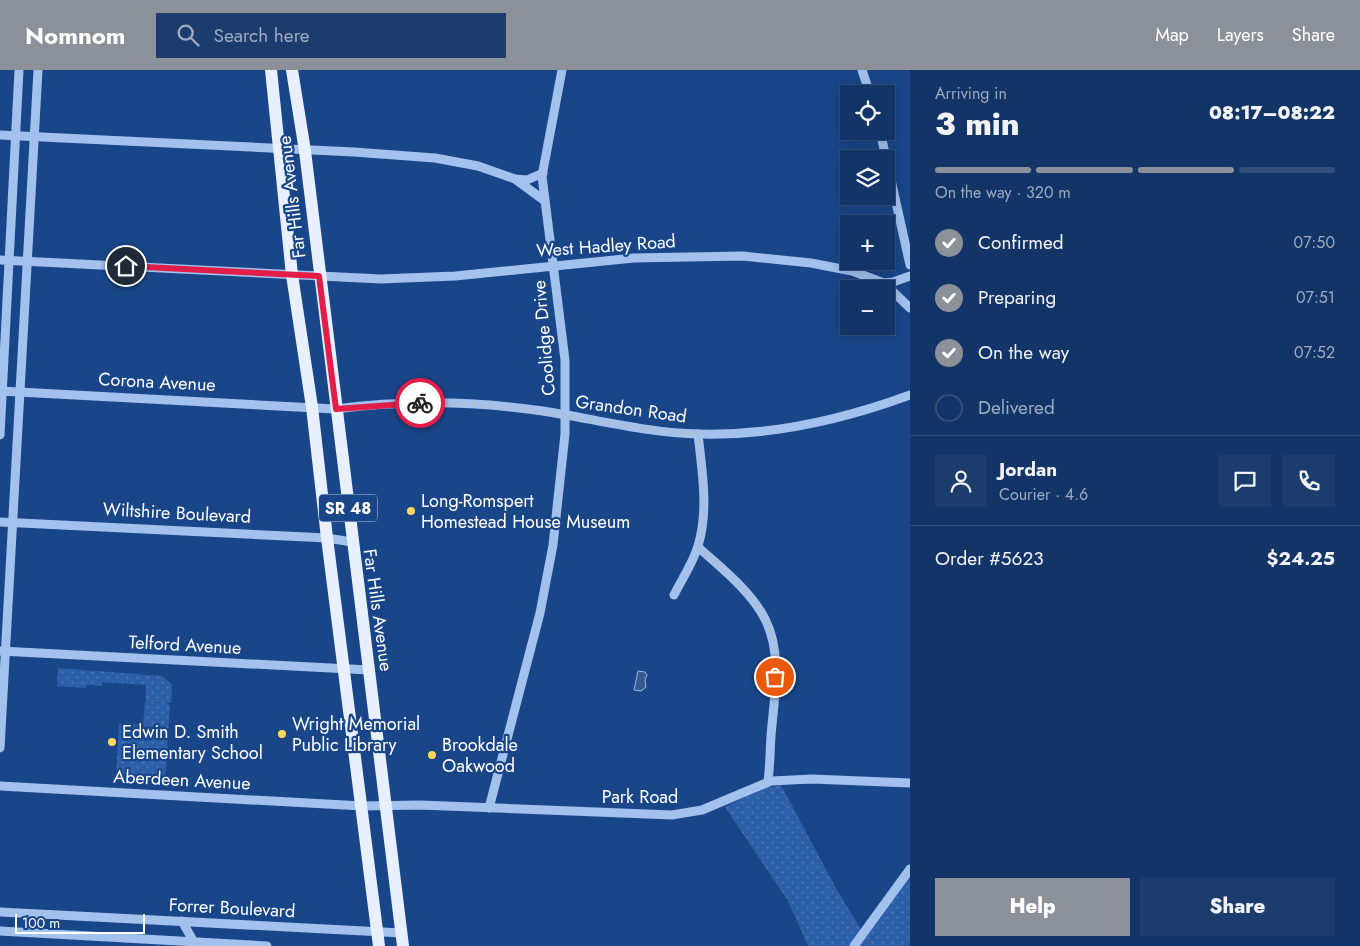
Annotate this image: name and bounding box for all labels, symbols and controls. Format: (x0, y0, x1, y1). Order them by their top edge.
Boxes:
search box (156, 13, 506, 58)
text: Nomnom (25, 18, 126, 53)
icon: search (174, 21, 202, 49)
text: Search here (214, 22, 310, 49)
text: Map (1155, 22, 1189, 48)
text: Layers (1217, 22, 1264, 48)
text: Share (1292, 22, 1335, 48)
text: Arriving in (935, 82, 1007, 105)
map controls (840, 85, 895, 335)
button: locate (840, 85, 895, 140)
text: 08:17–08:22 (1209, 99, 1335, 126)
text: 3 min (935, 101, 1020, 147)
street label: Far Hills Avenue (272, 134, 312, 260)
button: layers (840, 150, 895, 205)
text: On the way · 320 m (935, 181, 1071, 204)
button: + (840, 215, 895, 270)
street label: West Hadley Road (535, 228, 677, 264)
icon: check (935, 229, 963, 257)
text: Confirmed (978, 229, 1064, 256)
text: 07:50 (1294, 231, 1335, 254)
pin (105, 245, 147, 287)
icon: home (112, 252, 140, 280)
street label: Coolidge Drive (526, 279, 562, 397)
button: − (840, 280, 895, 335)
icon: check (935, 284, 963, 312)
text: Preparing (978, 284, 1056, 311)
text: 07:51 (1296, 286, 1335, 309)
icon: check (935, 339, 963, 367)
text: On the way (978, 339, 1069, 366)
text: 07:52 (1294, 341, 1335, 364)
street label: Corona Avenue (98, 366, 216, 398)
courier (395, 378, 445, 428)
street label: Grandon Road (574, 388, 688, 430)
icon: bike (406, 389, 434, 417)
text: Delivered (978, 394, 1055, 421)
button: person (935, 455, 987, 507)
button: chat (1219, 455, 1271, 507)
button: phone (1283, 455, 1335, 507)
text: Jordan (999, 456, 1057, 483)
text: Courier · 4.6 (999, 483, 1088, 506)
place label: Long-Romspert Homestead House Museum (421, 488, 630, 535)
road number: SR 48 (319, 494, 377, 522)
street label: Wiltshire Boulevard (102, 496, 252, 530)
marker: Long-Romspert Homestead House Museum (405, 505, 417, 517)
text: Order #5623 (935, 545, 1044, 572)
text: $24.25 (1267, 545, 1335, 572)
street label: Far Hills Avenue (357, 547, 399, 673)
street label: Telford Avenue (128, 629, 242, 661)
pin (754, 656, 796, 698)
icon: bag (761, 663, 789, 691)
place label: Wright Memorial Public Library (292, 711, 420, 758)
place label: Edwin D. Smith Elementary School (122, 719, 263, 766)
marker: Wright Memorial Public Library (276, 728, 288, 740)
place label: Brookdale Oakwood (442, 732, 518, 779)
marker: Edwin D. Smith Elementary School (106, 736, 118, 748)
marker: Brookdale Oakwood (426, 749, 438, 761)
street label: Aberdeen Avenue (113, 763, 251, 797)
street label: Park Road (602, 784, 678, 810)
button: Help (935, 878, 1130, 936)
button: Share (1140, 878, 1335, 936)
street label: Forrer Boulevard (168, 892, 296, 924)
scale bar (15, 911, 145, 934)
text: 100 m (22, 913, 60, 933)

